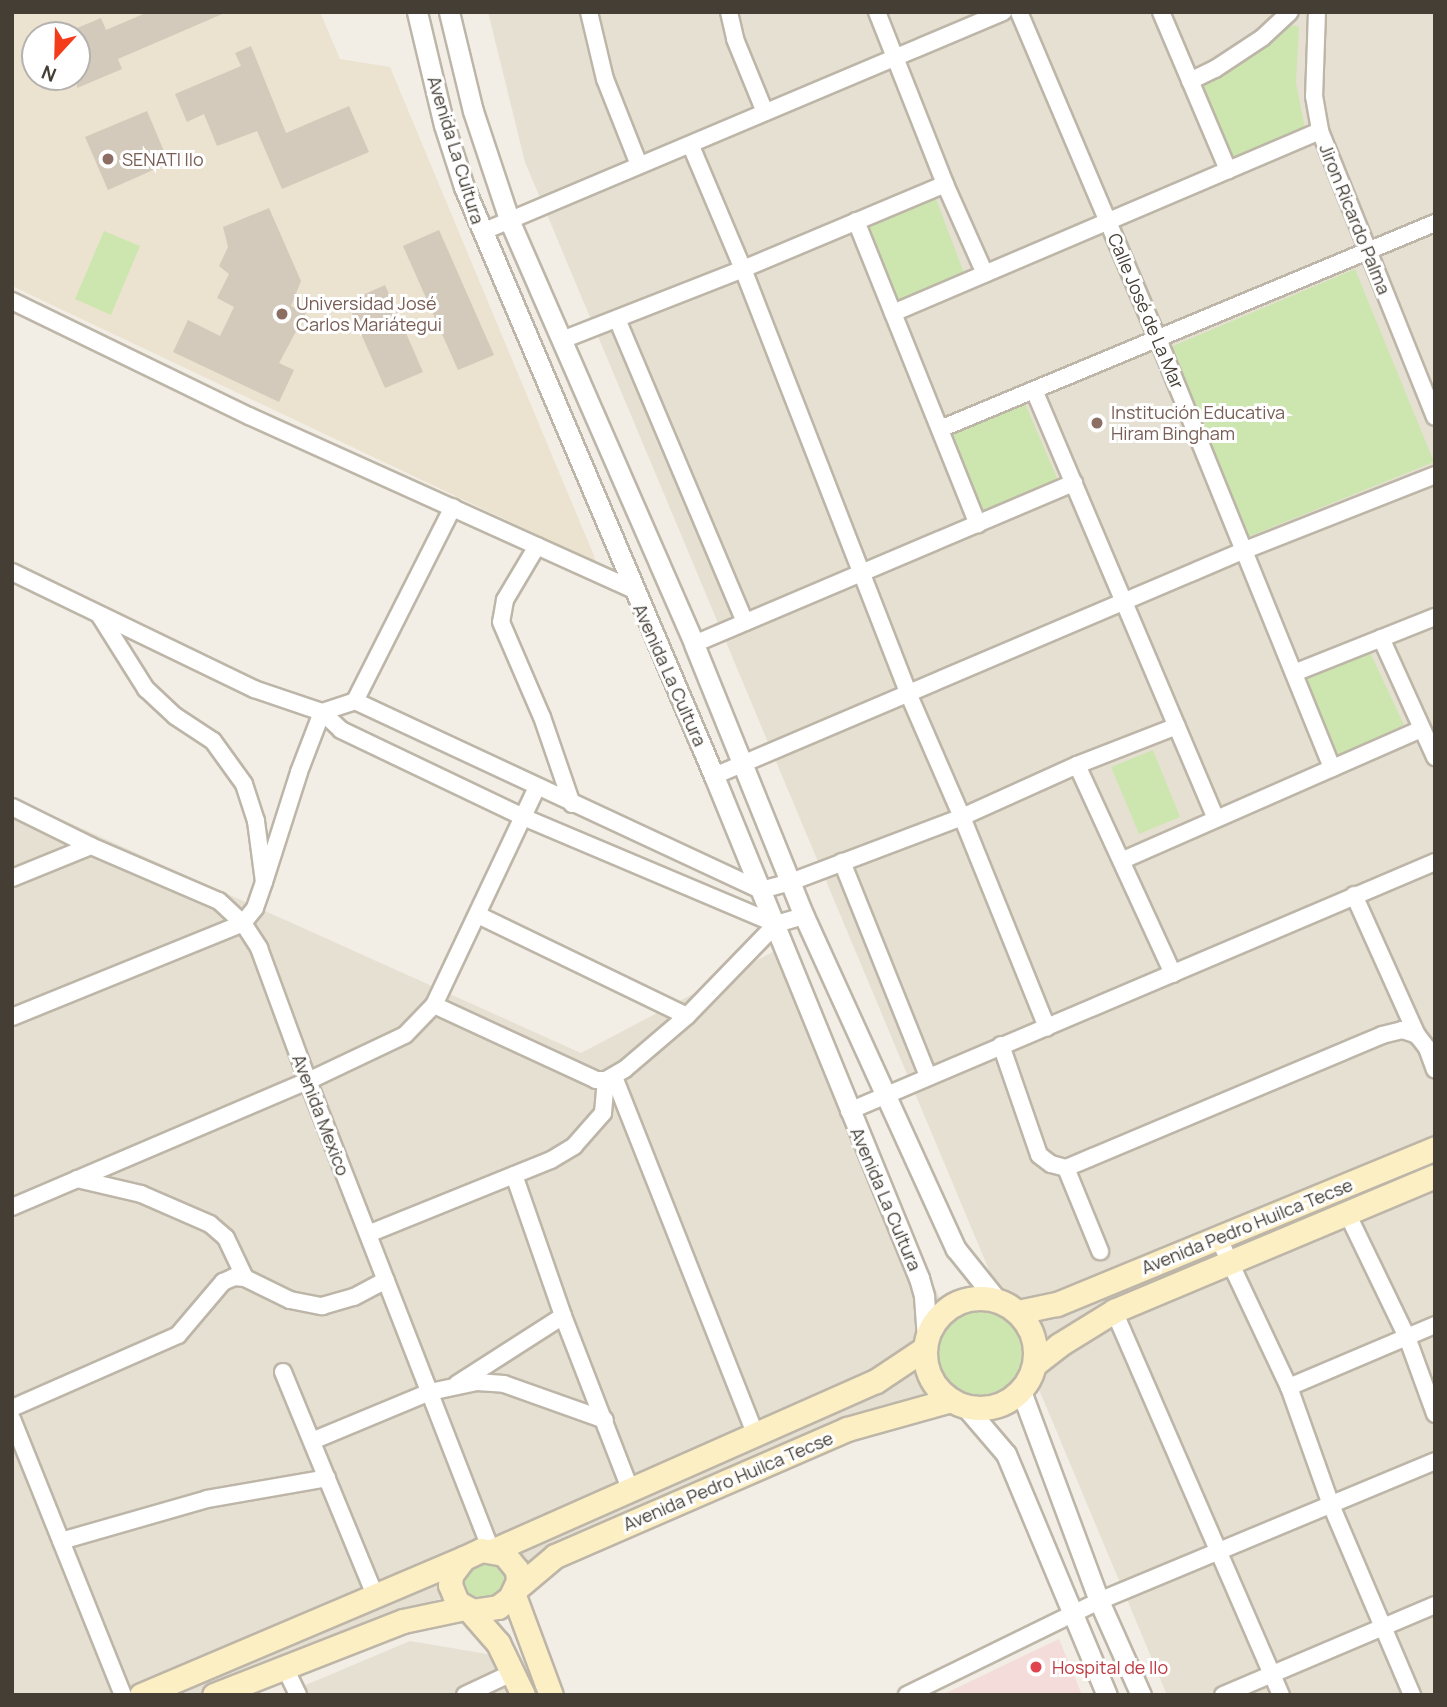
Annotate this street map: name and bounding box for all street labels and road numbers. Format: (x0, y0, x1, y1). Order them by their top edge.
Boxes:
street label: Avenida La Cultura (423, 73, 489, 227)
street label: Jiron Ricardo Palma (1315, 141, 1395, 297)
street label: Calle José de La Mar (1103, 230, 1189, 392)
street label: Avenida La Cultura (629, 601, 711, 749)
street label: Avenida Mexico (288, 1051, 354, 1179)
street label: Avenida La Cultura (846, 1124, 926, 1274)
street label: Avenida Pedro Huilca Tecse (1138, 1174, 1356, 1278)
street label: Avenida Pedro Huilca Tecse (620, 1427, 836, 1535)

